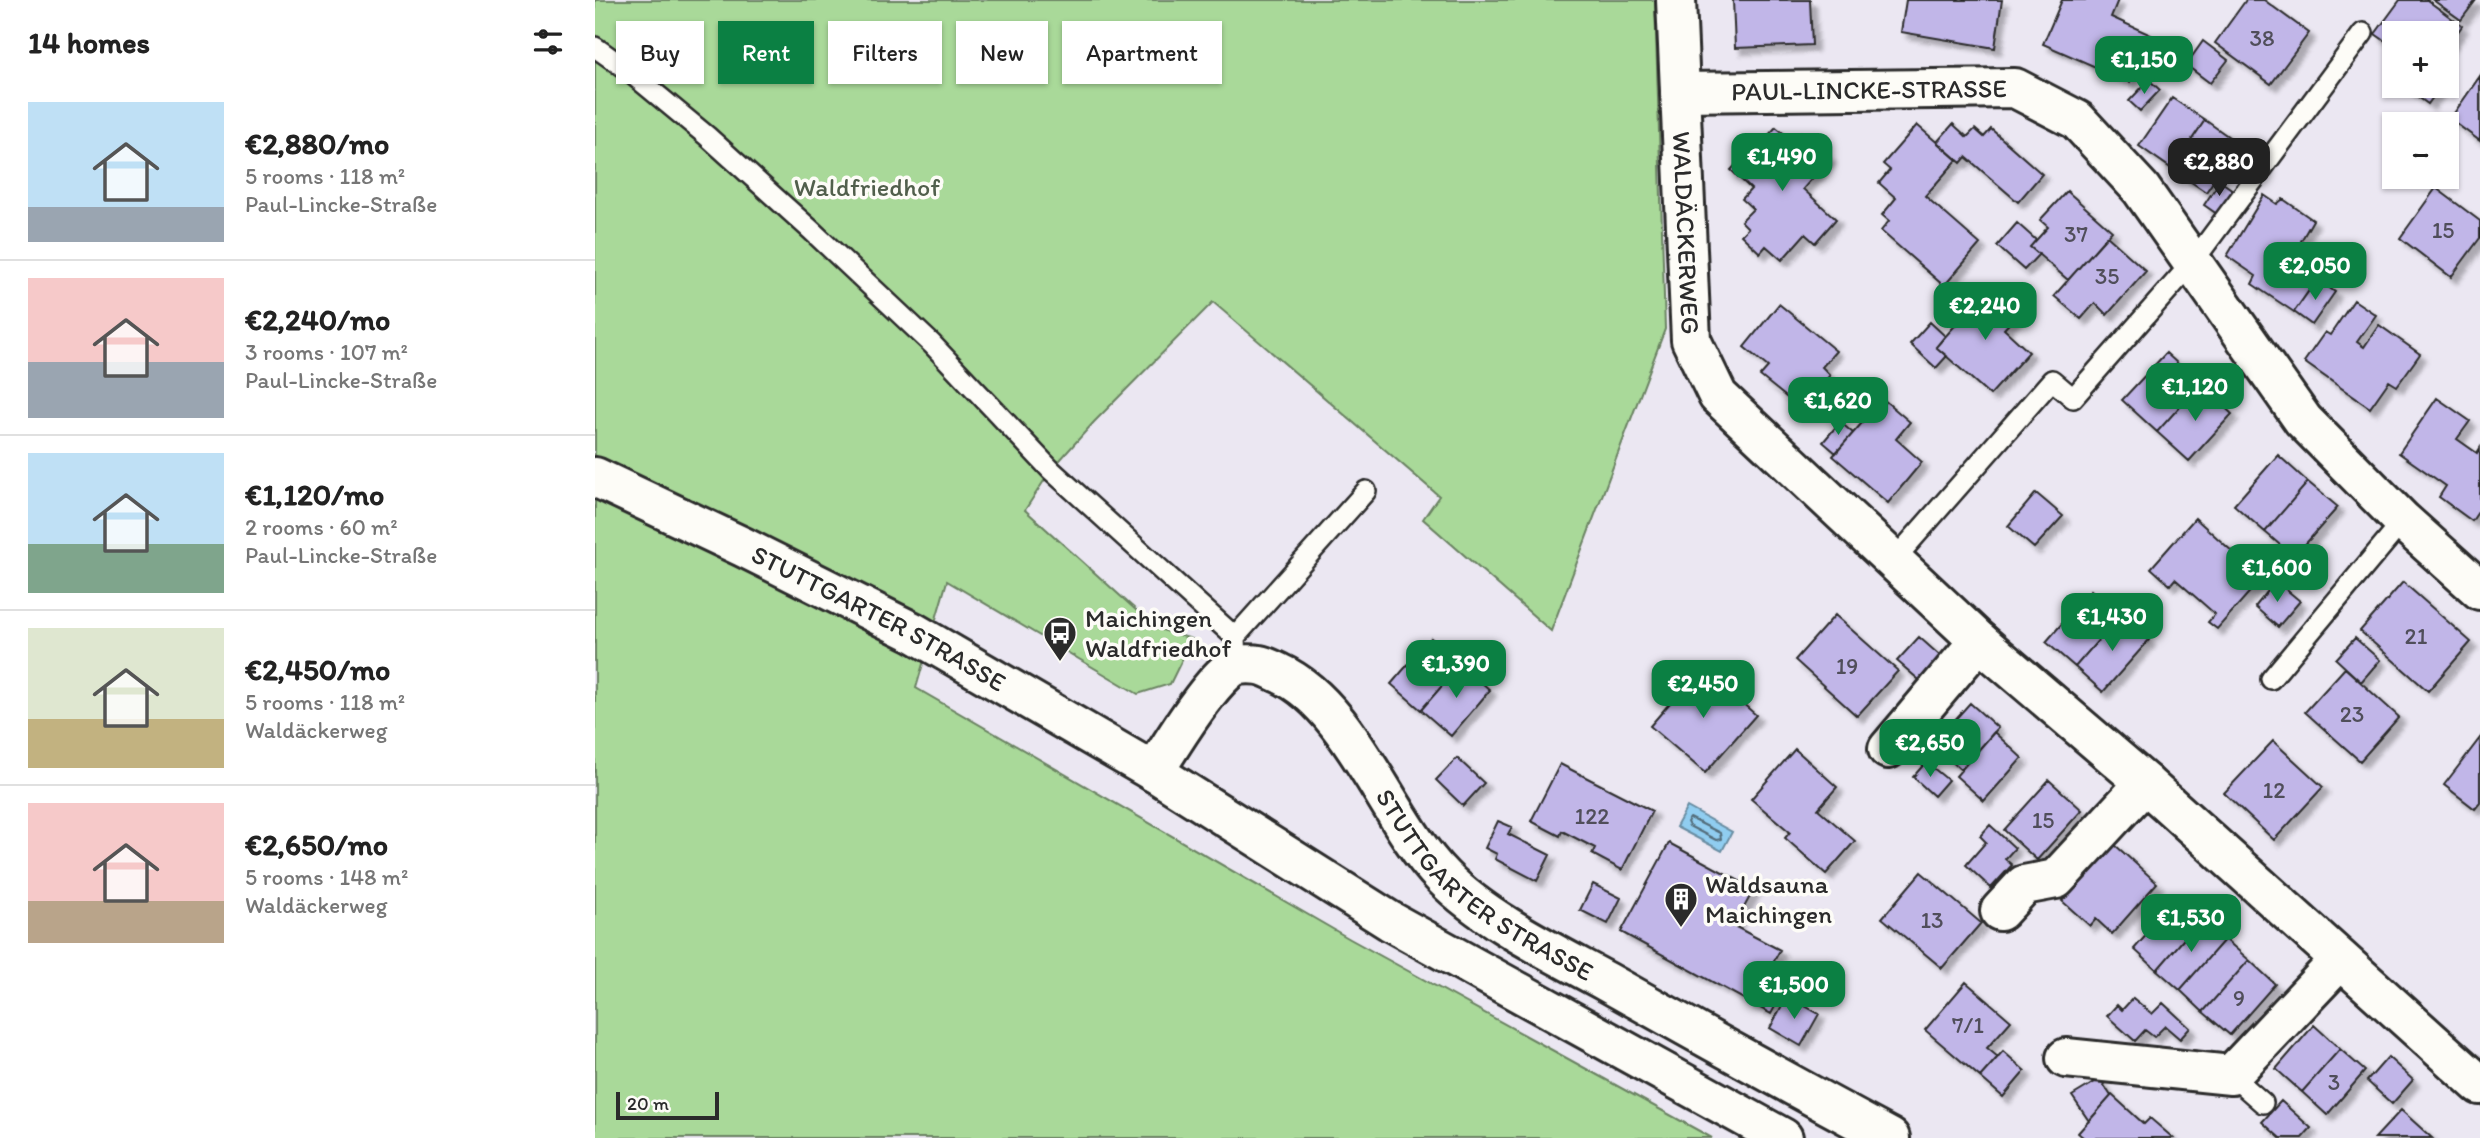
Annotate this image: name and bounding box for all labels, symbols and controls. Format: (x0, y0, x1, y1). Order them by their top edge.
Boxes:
chip: Buy (616, 21, 704, 84)
chip: Rent (718, 21, 814, 84)
chip: Filters (828, 21, 942, 84)
chip: New (956, 21, 1048, 84)
chip: Apartment (1062, 21, 1222, 84)
map controls (2382, 21, 2459, 189)
button: + (2382, 21, 2459, 98)
icon: filters (529, 23, 567, 61)
text: 14 homes (28, 24, 150, 61)
house number: 38 (2249, 24, 2275, 52)
pin: €1,150 (2087, 36, 2201, 96)
text: €1,150 (2111, 45, 2177, 73)
street label: PAUL-LINCKE-STRASSE (1731, 72, 2007, 107)
button: − (2382, 112, 2459, 189)
text: €2,880/mo (245, 125, 389, 162)
icon: home (84, 130, 168, 214)
street label: WALDÄCKERWEG (1666, 130, 1707, 335)
pin: €1,490 (1725, 134, 1839, 193)
pin: €2,880 (2162, 138, 2276, 198)
text: €1,490 (1747, 142, 1817, 170)
text: €2,880 (2184, 147, 2254, 175)
text: 5 rooms · 118 m² (245, 162, 405, 190)
park label: Waldfriedhof (794, 171, 940, 203)
text: Paul-Lincke-Straße (245, 190, 437, 218)
house number: 15 (2432, 216, 2454, 244)
house number: 37 (2064, 220, 2088, 248)
pin: €2,050 (2258, 243, 2372, 302)
text: €2,050 (2279, 251, 2351, 279)
house number: 35 (2095, 262, 2119, 290)
pin: €2,240 (1928, 282, 2042, 342)
text: €2,240 (1950, 291, 2020, 319)
text: €2,240/mo (245, 301, 390, 338)
icon: home (84, 306, 168, 390)
text: 3 rooms · 107 m² (245, 338, 408, 366)
pin: €1,120 (2138, 364, 2252, 423)
text: Paul-Lincke-Straße (245, 366, 437, 394)
text: €1,120 (2162, 372, 2228, 400)
pin: €1,620 (1781, 378, 1895, 437)
text: €1,620 (1804, 386, 1872, 414)
text: €1,120/mo (245, 476, 384, 513)
icon: home (84, 481, 168, 565)
text: 2 rooms · 60 m² (245, 513, 398, 541)
street label: STUTTGARTER STRASSE (746, 538, 1012, 698)
text: Paul-Lincke-Straße (245, 541, 437, 569)
pin: €1,600 (2220, 544, 2334, 604)
text: €1,600 (2242, 553, 2312, 581)
pin: €1,430 (2055, 594, 2169, 653)
place label: Maichingen Waldfriedhof (1085, 602, 1231, 664)
text: €1,430 (2077, 602, 2147, 630)
bus stop icon: Maichingen Waldfriedhof (1041, 614, 1079, 663)
house number: 21 (2405, 622, 2428, 650)
pin: €1,390 (1399, 640, 1513, 700)
text: €1,390 (1422, 649, 1490, 677)
text: €2,450/mo (245, 651, 390, 688)
house number: 19 (1836, 652, 1858, 680)
icon: home (84, 656, 168, 740)
pin: €2,450 (1646, 660, 1760, 720)
text: €2,450 (1668, 669, 1738, 697)
text: 5 rooms · 118 m² (245, 688, 405, 716)
house number: 23 (2340, 700, 2364, 728)
text: Waldäckerweg (245, 716, 387, 744)
pin: €2,650 (1873, 720, 1987, 779)
text: €2,650 (1895, 728, 1965, 756)
house number: 12 (2263, 776, 2285, 804)
street label: STUTTGARTER STRASSE (1369, 783, 1599, 988)
house number: 122 (1575, 802, 1609, 830)
house number: 15 (2032, 806, 2054, 834)
text: €2,650/mo (245, 826, 388, 863)
icon: home (84, 831, 168, 915)
text: 5 rooms · 148 m² (245, 863, 408, 891)
place label: Waldsauna Maichingen (1705, 868, 1832, 930)
building icon: Waldsauna Maichingen (1662, 880, 1700, 929)
text: Waldäckerweg (245, 891, 387, 919)
pin: €1,530 (2134, 894, 2248, 954)
text: €1,530 (2157, 903, 2225, 931)
house number: 13 (1920, 906, 1944, 934)
pin: €1,500 (1737, 962, 1851, 1021)
text: €1,500 (1759, 970, 1829, 998)
house number: 9 (2233, 984, 2245, 1012)
house number: 7/1 (1952, 1011, 1984, 1039)
house number: 3 (2328, 1068, 2340, 1096)
scale bar (616, 1089, 719, 1121)
text: 20 m (627, 1092, 669, 1115)

